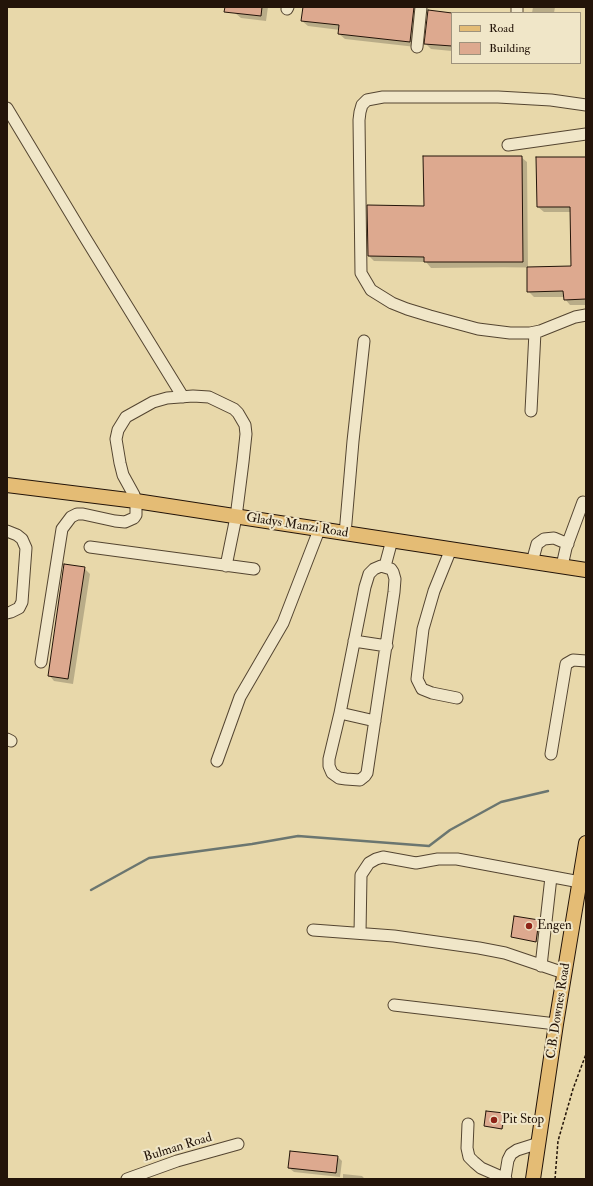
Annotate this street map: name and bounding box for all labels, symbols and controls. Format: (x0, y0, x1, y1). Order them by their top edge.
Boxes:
legend (451, 12, 581, 64)
text: Road (489, 21, 514, 36)
text: Building (489, 41, 530, 56)
street label: Gladys Manzi Road (245, 510, 349, 542)
place label: Engen (537, 918, 572, 934)
marker: Engen (524, 921, 534, 931)
street label: C.B. Downes Road (544, 962, 574, 1060)
place label: Pit Stop (502, 1112, 544, 1128)
marker: Pit Stop (489, 1115, 499, 1125)
street label: Bulman Road (142, 1130, 214, 1166)

